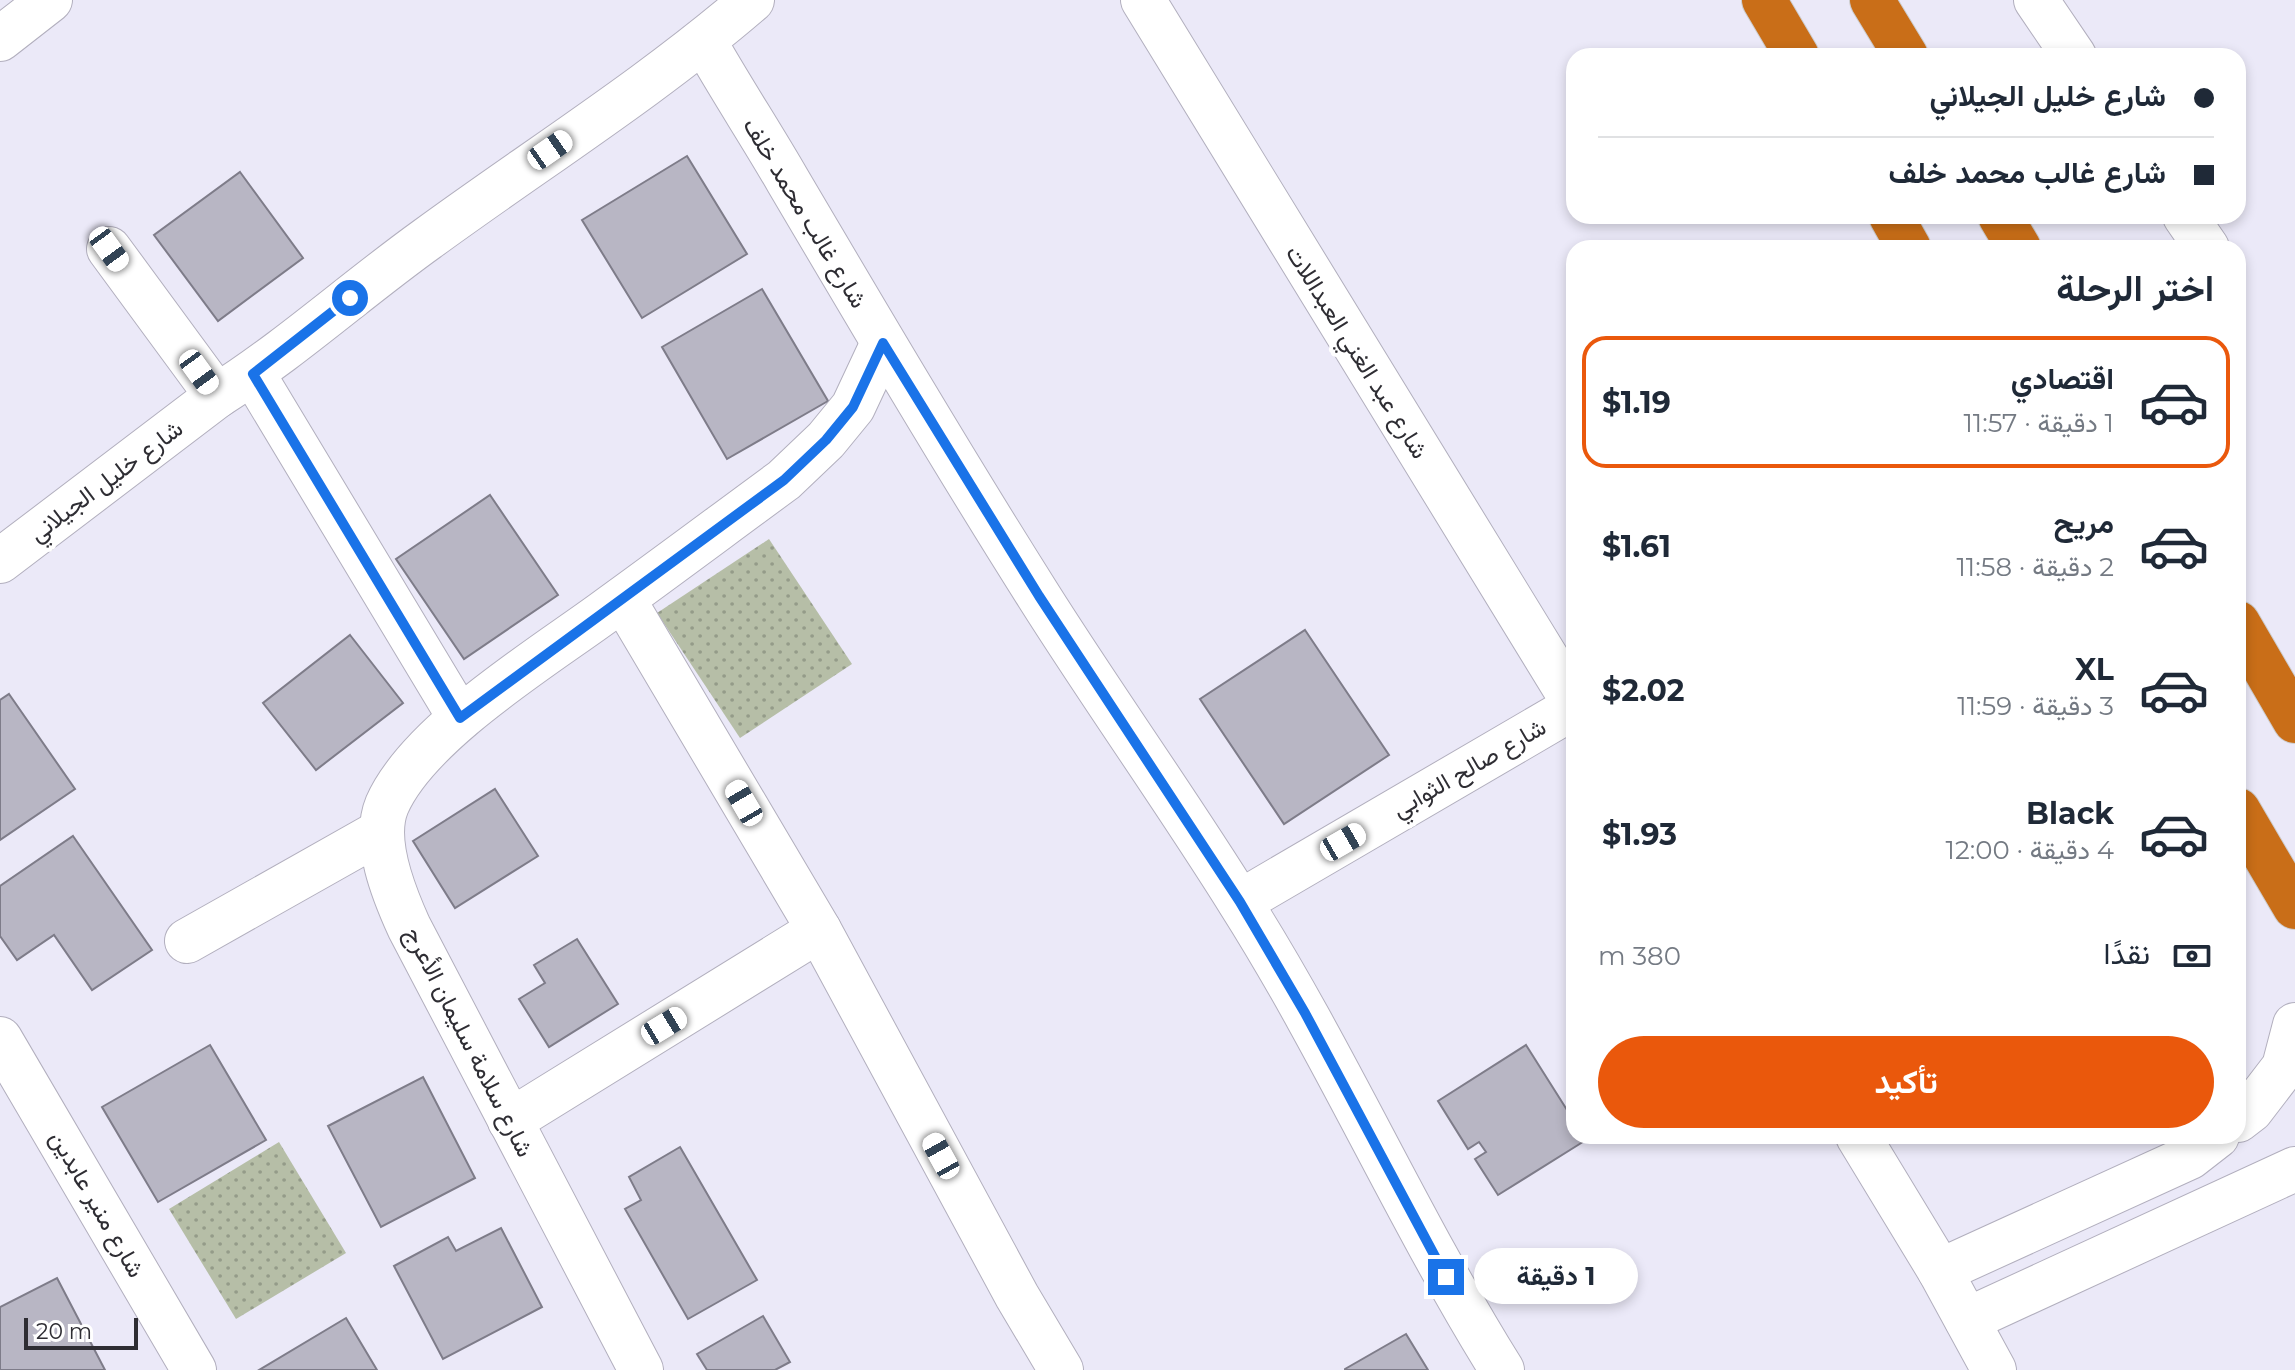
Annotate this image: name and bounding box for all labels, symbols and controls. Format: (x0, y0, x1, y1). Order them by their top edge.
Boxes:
text: شارع خليل الجيلاني (1929, 77, 2166, 114)
street label: شارع غالب محمد خلف (735, 112, 874, 314)
car (523, 126, 577, 174)
text: شارع غالب محمد خلف (1889, 154, 2166, 191)
car (85, 223, 133, 275)
street label: شارع عبد الغني العبداللات (1276, 240, 1435, 466)
text: اختر الرحلة (2056, 266, 2214, 310)
route start (332, 280, 368, 316)
car (175, 346, 223, 398)
text: اقتصادي (2011, 360, 2114, 397)
icon: car (2138, 366, 2210, 438)
text: $1.19 (1602, 384, 1671, 421)
text: 1 دقيقة · 11:57 (1963, 407, 2114, 439)
street label: شارع خليل الجيلاني (23, 413, 191, 552)
text: مريح (2054, 504, 2114, 541)
icon: car (2138, 510, 2210, 582)
text: $1.61 (1602, 528, 1671, 565)
text: 2 دقيقة · 11:58 (1956, 551, 2114, 583)
text: XL (2075, 651, 2114, 688)
icon: car (2138, 654, 2210, 726)
text: $2.02 (1602, 672, 1685, 709)
text: 3 دقيقة · 11:59 (1957, 690, 2114, 722)
street label: شارع صالح الثوابي (1387, 712, 1553, 828)
car (722, 776, 766, 830)
text: Black (2026, 795, 2114, 832)
icon: car (2138, 798, 2210, 870)
text: $1.93 (1602, 816, 1677, 853)
car (1316, 820, 1370, 864)
text: 4 دقيقة · 12:00 (1946, 834, 2114, 866)
street label: شارع سلامة سليمان الأعرج (397, 922, 540, 1163)
icon: cash (2170, 934, 2214, 978)
text: نقدًا (2104, 935, 2150, 972)
text: 380 m (1598, 940, 1681, 972)
car (637, 1003, 691, 1049)
button: تأكيد (1598, 1036, 2214, 1128)
street label: شارع منير عابدين (42, 1125, 151, 1283)
car (919, 1129, 963, 1183)
callout: 1 دقيقة (1474, 1249, 1638, 1305)
route end (1428, 1259, 1464, 1295)
text: 1 دقيقة (1517, 1260, 1595, 1292)
scale bar (24, 1314, 138, 1350)
text: 20 m (36, 1318, 92, 1345)

